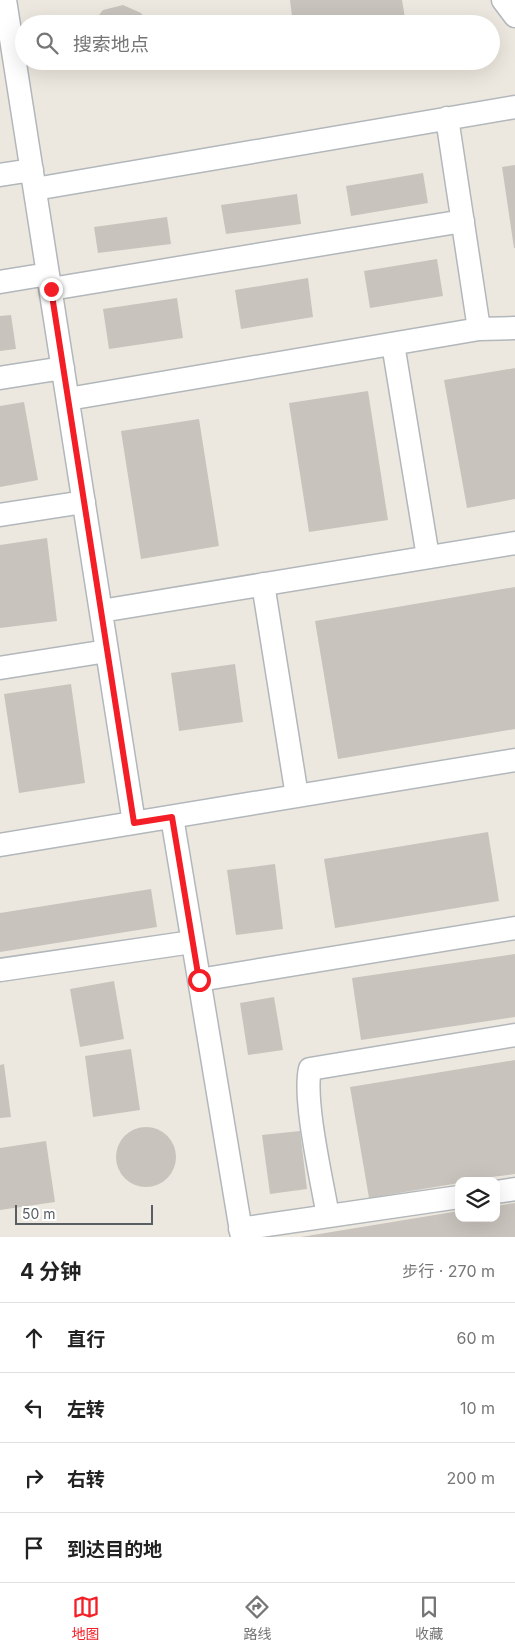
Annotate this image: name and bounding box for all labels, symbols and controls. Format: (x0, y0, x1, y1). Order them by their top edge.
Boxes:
search box (15, 15, 500, 70)
icon: search (33, 29, 61, 57)
text: 搜索地点 (73, 33, 149, 56)
route end (40, 278, 63, 301)
route start (188, 969, 211, 992)
map controls (455, 1177, 500, 1222)
button: layers (455, 1177, 500, 1222)
scale bar (15, 1202, 152, 1225)
text: 50 m (22, 1205, 56, 1222)
text: 4 分钟 (20, 1259, 81, 1284)
text: 步行 · 270 m (402, 1261, 495, 1281)
icon: ahead (20, 1324, 48, 1352)
text: 直行 (67, 1328, 105, 1351)
text: 60 m (456, 1328, 495, 1348)
icon: left (20, 1394, 48, 1422)
text: 左转 (67, 1398, 105, 1421)
text: 10 m (460, 1398, 495, 1418)
icon: right (20, 1464, 48, 1492)
text: 右转 (67, 1468, 105, 1491)
text: 200 m (447, 1468, 495, 1488)
icon: arrive (20, 1534, 48, 1562)
text: 到达目的地 (67, 1538, 162, 1561)
tab: 地图 (72, 1593, 100, 1643)
tab: 路线 (243, 1593, 271, 1643)
tab: 收藏 (415, 1593, 443, 1643)

